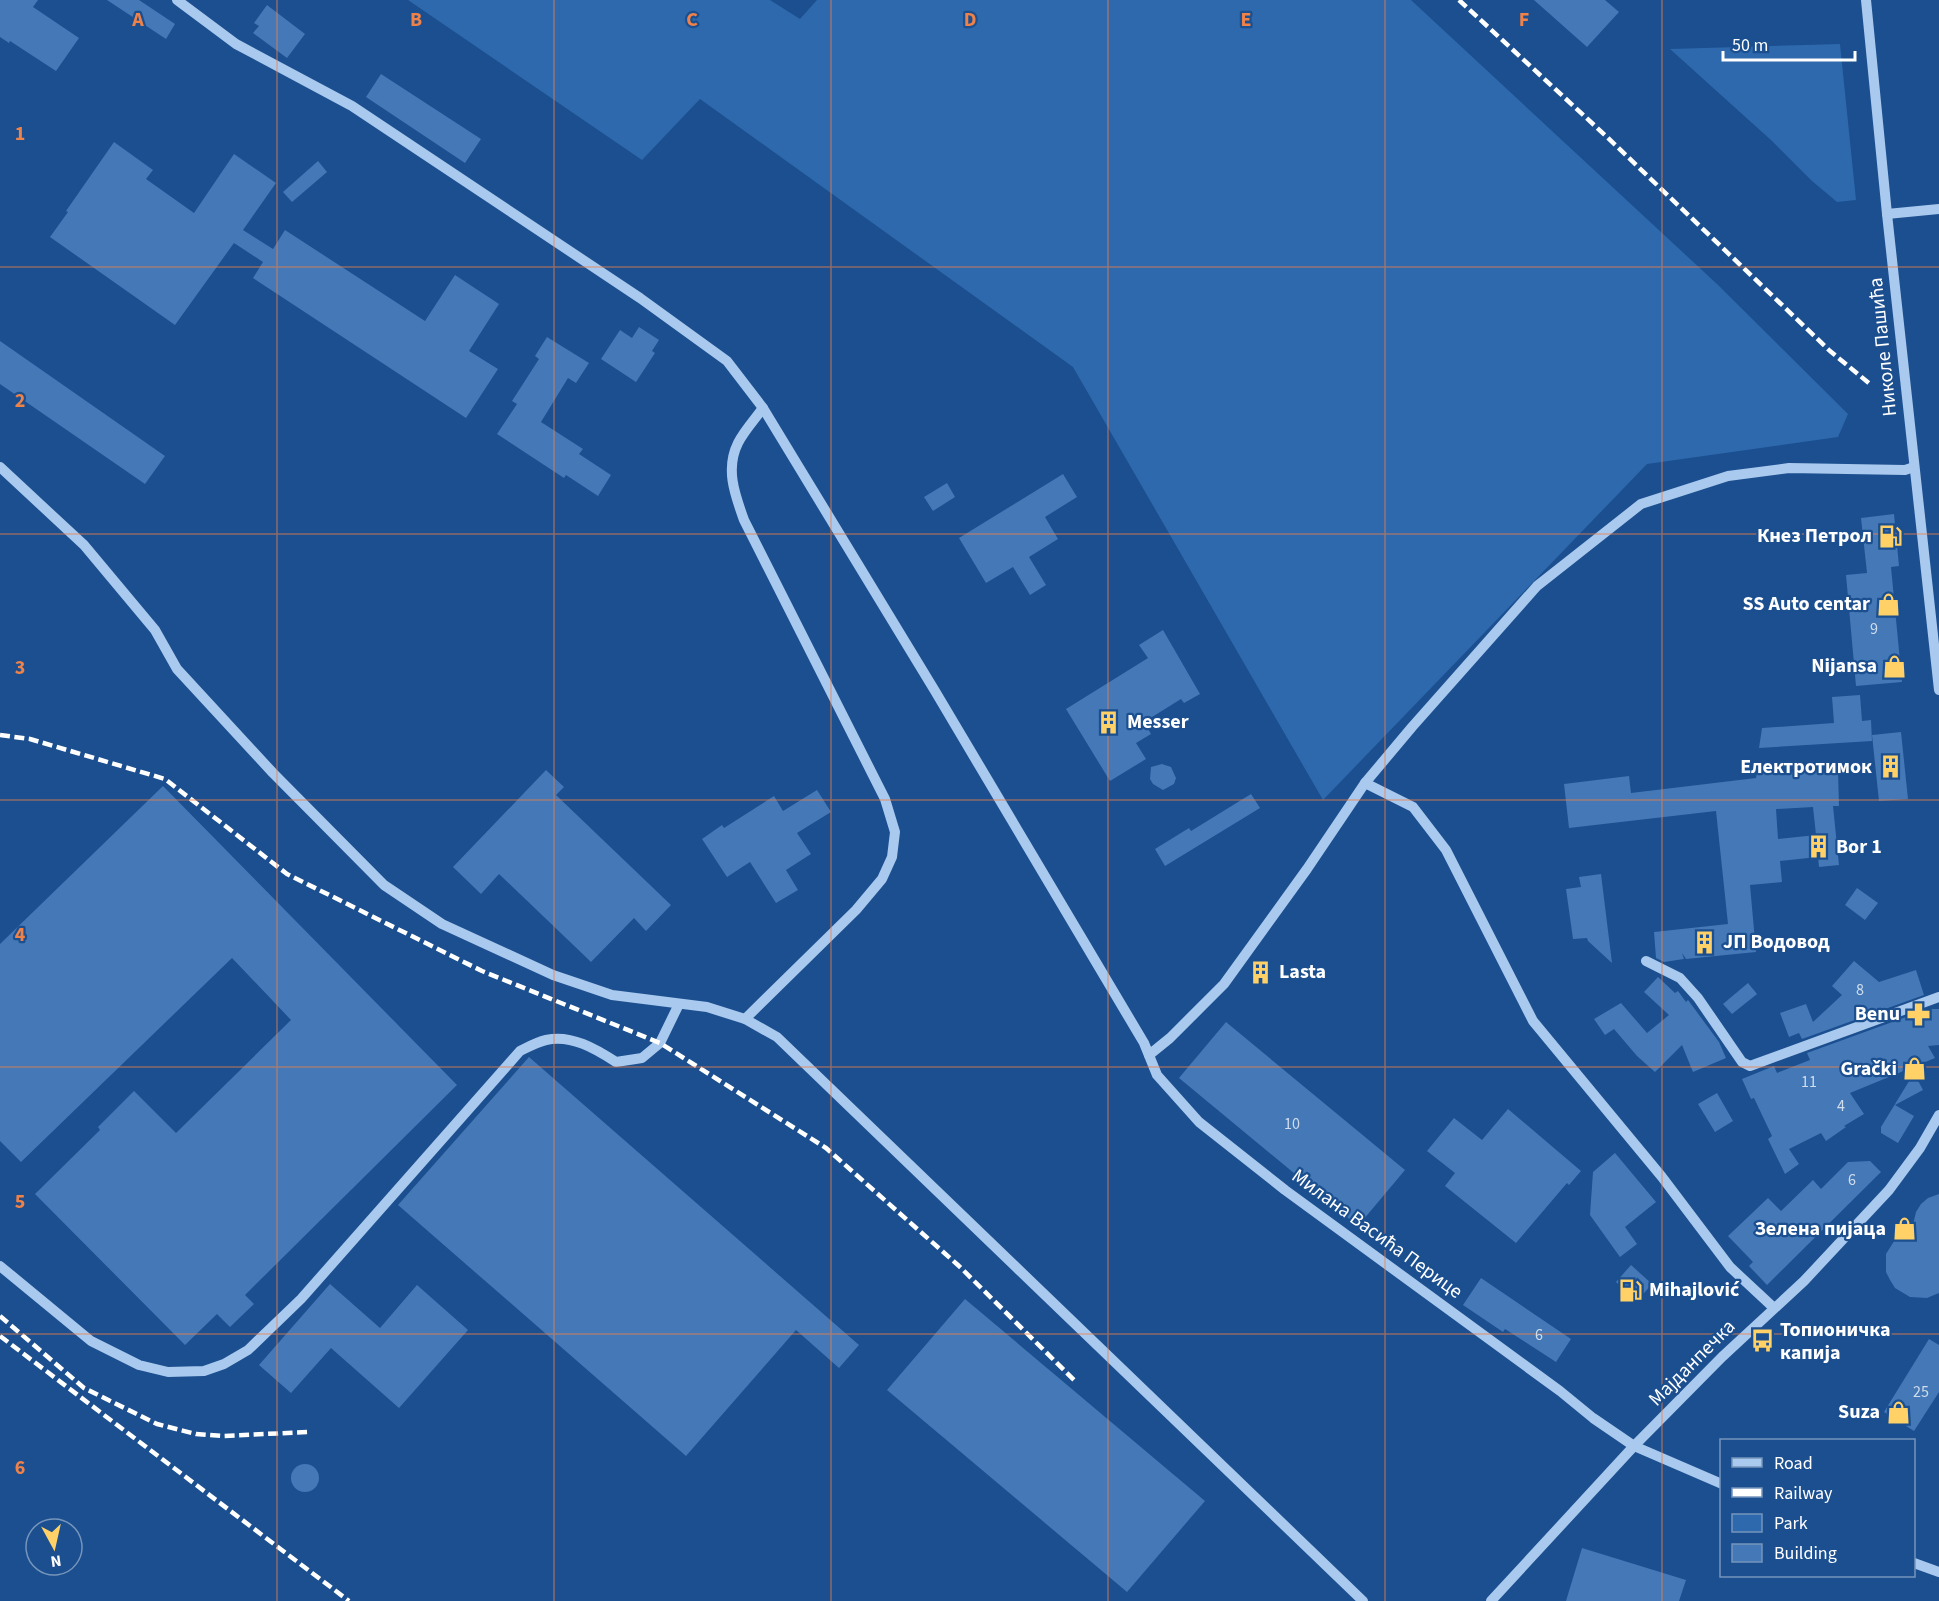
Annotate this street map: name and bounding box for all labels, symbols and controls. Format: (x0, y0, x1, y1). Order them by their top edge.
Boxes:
text: A (131, 6, 144, 34)
text: B (410, 6, 422, 34)
text: C (686, 6, 698, 34)
text: D (964, 6, 976, 34)
text: E (1241, 6, 1251, 34)
text: F (1519, 6, 1529, 34)
scale bar (1723, 24, 1855, 62)
text: 50 m (1732, 33, 1768, 58)
text: 1 (15, 120, 25, 148)
street label: Николе Пашића (1862, 276, 1904, 418)
text: 2 (15, 387, 25, 415)
place label: Кнез Петрол (1757, 522, 1872, 550)
fuel station icon: Кнез Петрол (1877, 523, 1903, 549)
place label: SS Auto centar (1743, 590, 1870, 618)
shop icon: SS Auto centar (1875, 591, 1901, 617)
house number: 9 (1870, 618, 1878, 640)
place label: Nijansa (1811, 652, 1877, 680)
shop icon: Nijansa (1882, 653, 1908, 679)
text: 3 (15, 654, 25, 682)
place label: Messer (1127, 708, 1189, 736)
building icon: Messer (1096, 709, 1122, 735)
place label: Електротимок (1740, 753, 1872, 781)
building icon: Електротимок (1877, 754, 1903, 780)
place label: Bor 1 (1836, 833, 1882, 861)
building icon: Bor 1 (1805, 834, 1831, 860)
text: 4 (15, 921, 26, 949)
place label: ЈП Водовод (1723, 928, 1830, 956)
building icon: ЈП Водовод (1692, 929, 1718, 955)
place label: Lasta (1279, 958, 1326, 986)
building icon: Lasta (1248, 959, 1274, 985)
house number: 8 (1856, 979, 1864, 1001)
place label: Benu (1855, 1000, 1900, 1028)
pharmacy icon: Benu (1905, 1001, 1931, 1027)
place label: Grački (1840, 1055, 1897, 1083)
shop icon: Grački (1902, 1056, 1928, 1082)
house number: 11 (1801, 1071, 1817, 1093)
house number: 4 (1837, 1095, 1845, 1117)
house number: 10 (1284, 1113, 1300, 1135)
street label: Милана Васића Перице (1286, 1162, 1468, 1306)
house number: 6 (1848, 1169, 1856, 1191)
text: 5 (15, 1188, 25, 1216)
place label: Зелена пијаца (1755, 1215, 1886, 1243)
shop icon: Зелена пијаца (1891, 1216, 1917, 1242)
place label: Mihajlović (1649, 1276, 1740, 1304)
fuel station icon: Mihajlović (1618, 1277, 1644, 1303)
street label: Мајданпечка (1642, 1313, 1742, 1413)
place label: Топионичка капија (1780, 1316, 1891, 1367)
house number: 6 (1535, 1324, 1543, 1346)
bus stop icon: Топионичка капија (1749, 1328, 1775, 1354)
house number: 25 (1913, 1381, 1929, 1403)
place label: Suza (1838, 1398, 1880, 1426)
shop icon: Suza (1885, 1399, 1911, 1425)
legend (1720, 1439, 1915, 1577)
text: Road (1774, 1451, 1813, 1476)
text: 6 (15, 1454, 25, 1482)
text: Railway (1774, 1481, 1833, 1506)
text: Park (1774, 1511, 1808, 1536)
north arrow (24, 1517, 84, 1577)
text: Building (1774, 1541, 1837, 1566)
text: N (49, 1549, 63, 1572)

